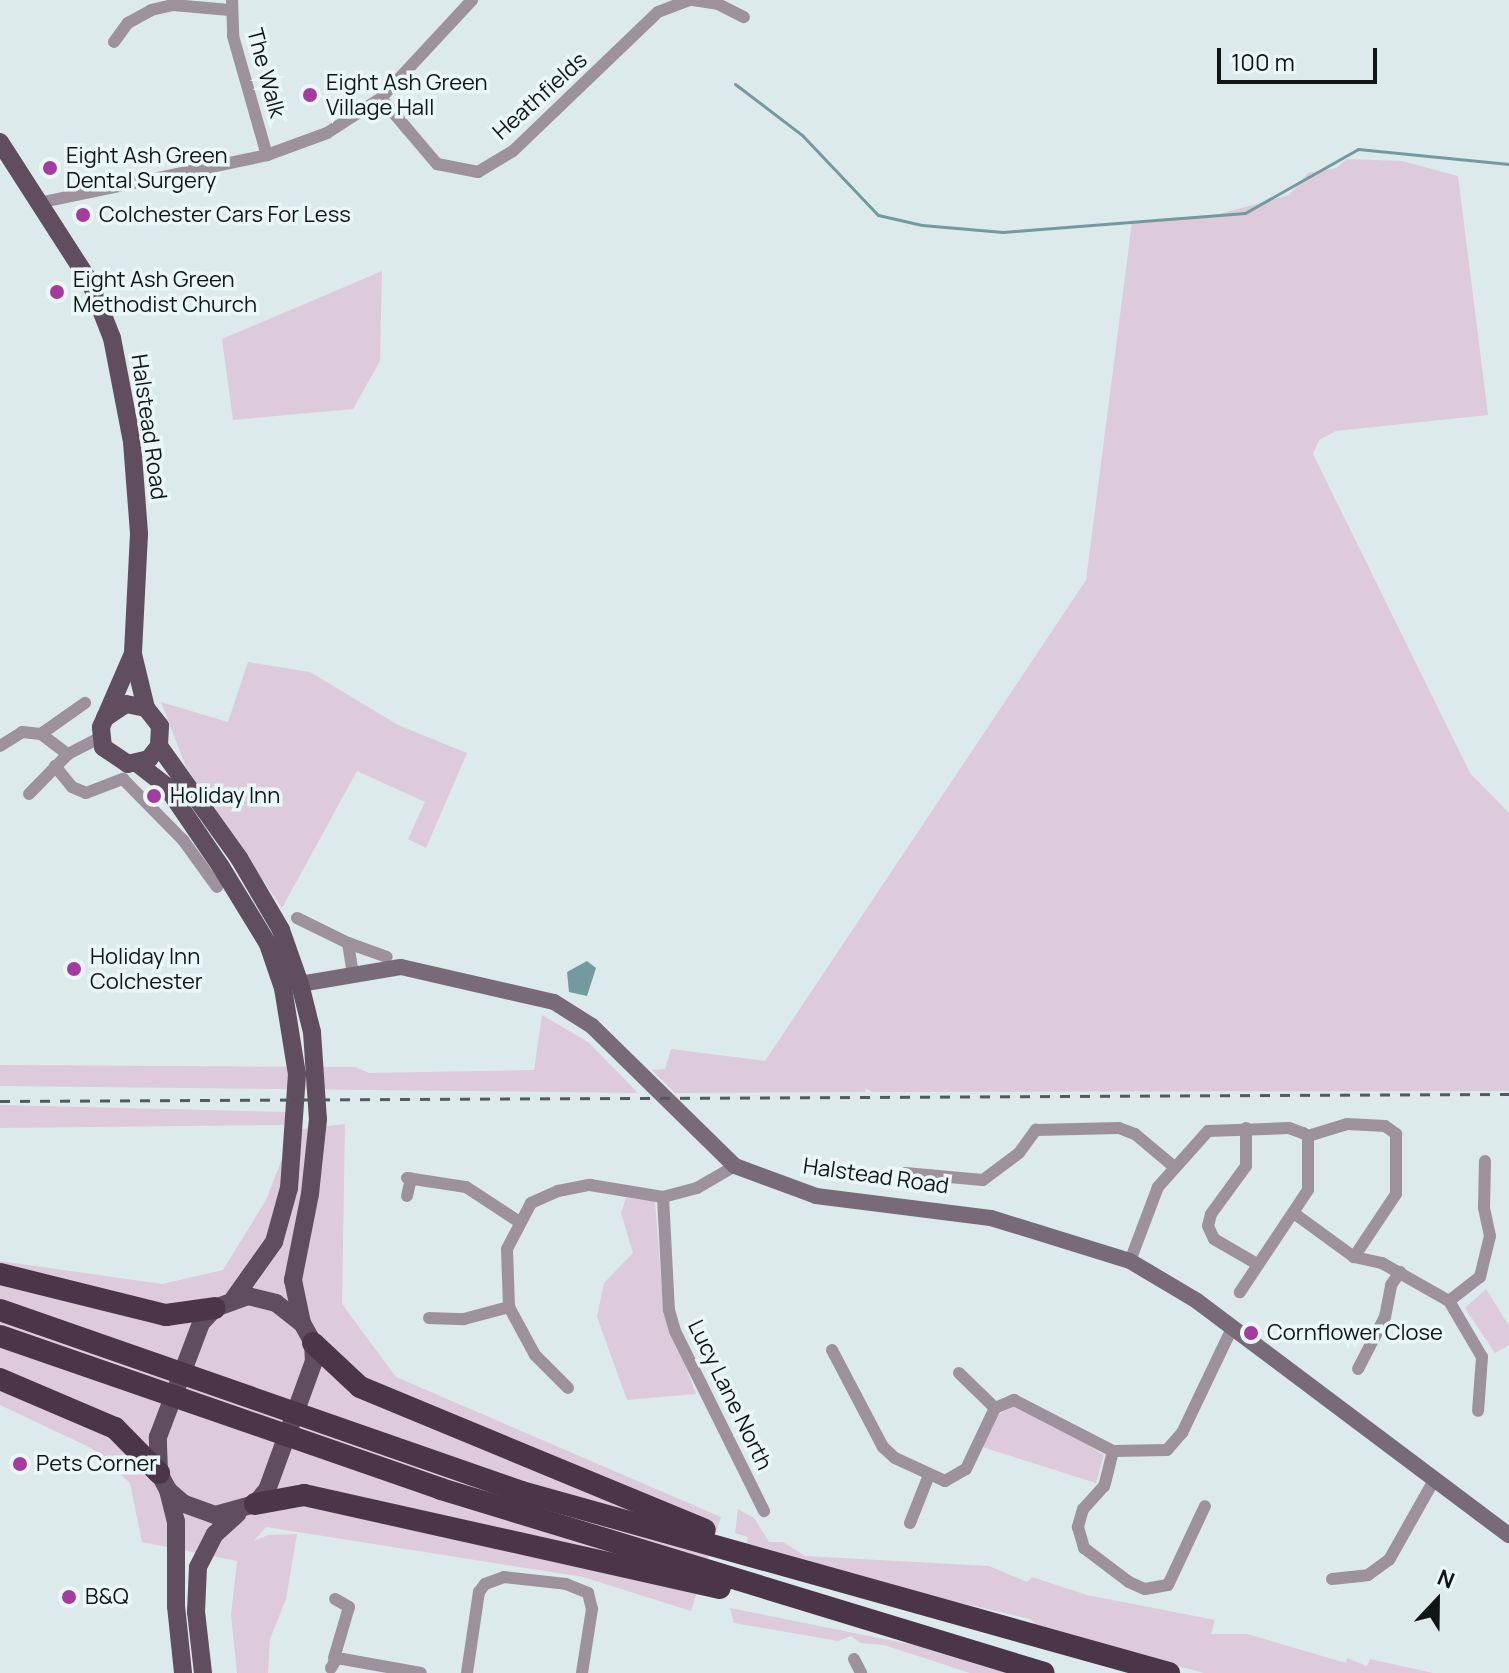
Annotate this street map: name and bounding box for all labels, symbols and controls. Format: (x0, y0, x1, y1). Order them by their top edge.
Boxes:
street label: The Walk (241, 25, 291, 121)
scale bar (1221, 32, 1381, 82)
text: 100 m (1231, 45, 1295, 78)
street label: Heathfields (487, 47, 593, 145)
place label: Eight Ash Green Village Hall (326, 69, 488, 120)
marker: Eight Ash Green Village Hall (301, 86, 319, 104)
place label: Eight Ash Green Dental Surgery (66, 142, 228, 194)
marker: Eight Ash Green Dental Surgery (41, 159, 59, 177)
place label: Colchester Cars For Less (99, 202, 351, 228)
marker: Colchester Cars For Less (74, 206, 92, 224)
place label: Eight Ash Green Methodist Church (73, 266, 257, 318)
marker: Eight Ash Green Methodist Church (48, 283, 66, 301)
street label: Halstead Road (126, 352, 172, 502)
place label: Holiday Inn (170, 783, 280, 809)
marker: Holiday Inn (145, 787, 163, 805)
place label: Holiday Inn Colchester (90, 943, 203, 994)
marker: Holiday Inn Colchester (65, 960, 83, 978)
street label: Halstead Road (801, 1153, 951, 1199)
street label: Lucy Lane North (682, 1316, 778, 1474)
place label: Cornflower Close (1267, 1320, 1443, 1346)
marker: Cornflower Close (1242, 1324, 1260, 1342)
place label: Pets Corner (36, 1451, 157, 1477)
marker: Pets Corner (11, 1455, 29, 1473)
north arrow (1397, 1561, 1477, 1641)
text: N (1433, 1562, 1459, 1596)
place label: B&Q (85, 1584, 129, 1610)
marker: B&Q (60, 1588, 78, 1606)

